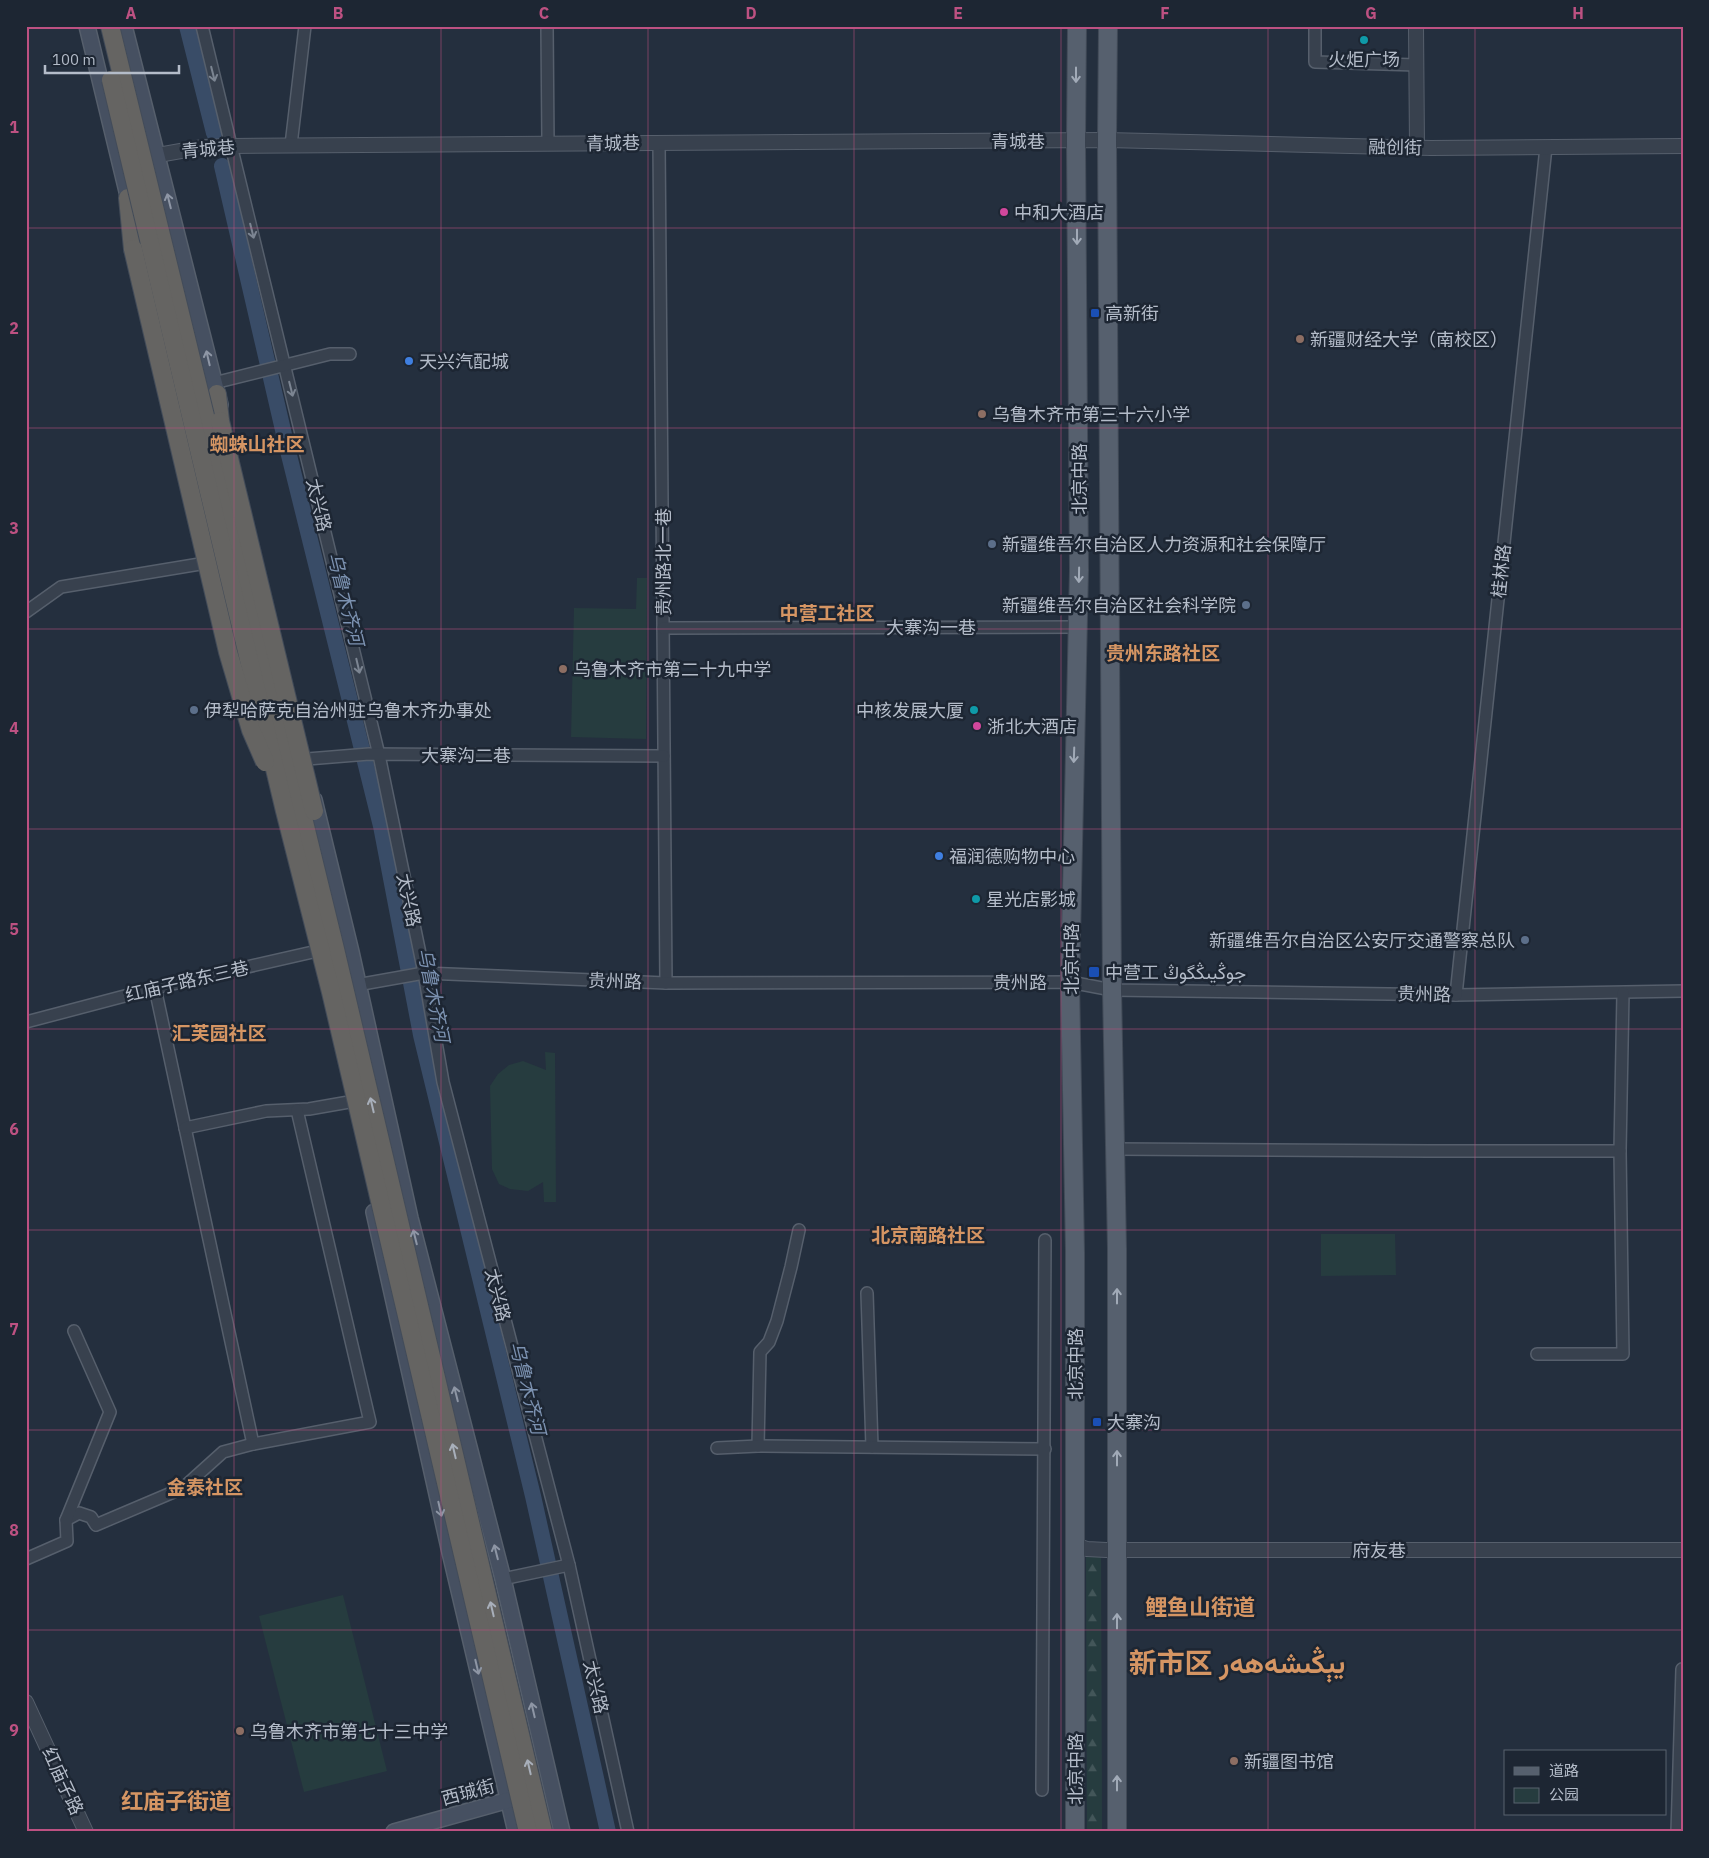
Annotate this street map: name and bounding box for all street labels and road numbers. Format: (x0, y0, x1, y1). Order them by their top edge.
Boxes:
street label: 青城巷 (991, 130, 1045, 153)
street label: 青城巷 (586, 131, 640, 155)
street label: 青城巷 (180, 135, 236, 163)
street label: 融创街 (1368, 135, 1422, 159)
street label: 北京中路 (1068, 443, 1091, 515)
street label: 太兴路 (302, 476, 336, 534)
street label: 贵州路北一巷 (652, 508, 675, 616)
street label: 桂林路 (1487, 543, 1515, 599)
street label: 大寨沟一巷 (886, 616, 976, 639)
street label: 大寨沟二巷 (421, 744, 511, 767)
street label: 太兴路 (392, 871, 426, 929)
street label: 北京中路 (1060, 923, 1083, 995)
street label: 红庙子路东三巷 (123, 956, 251, 1006)
street label: 贵州路 (588, 969, 642, 993)
street label: 贵州路 (993, 971, 1047, 994)
street label: 贵州路 (1397, 982, 1451, 1006)
street label: 太兴路 (480, 1266, 516, 1324)
street label: 北京中路 (1064, 1328, 1087, 1400)
street label: 府友巷 (1352, 1539, 1406, 1562)
street label: 太兴路 (579, 1658, 613, 1716)
street label: 北京中路 (1064, 1733, 1087, 1805)
street label: 红庙子路 (37, 1744, 89, 1818)
street label: 西珹街 (439, 1774, 497, 1810)

